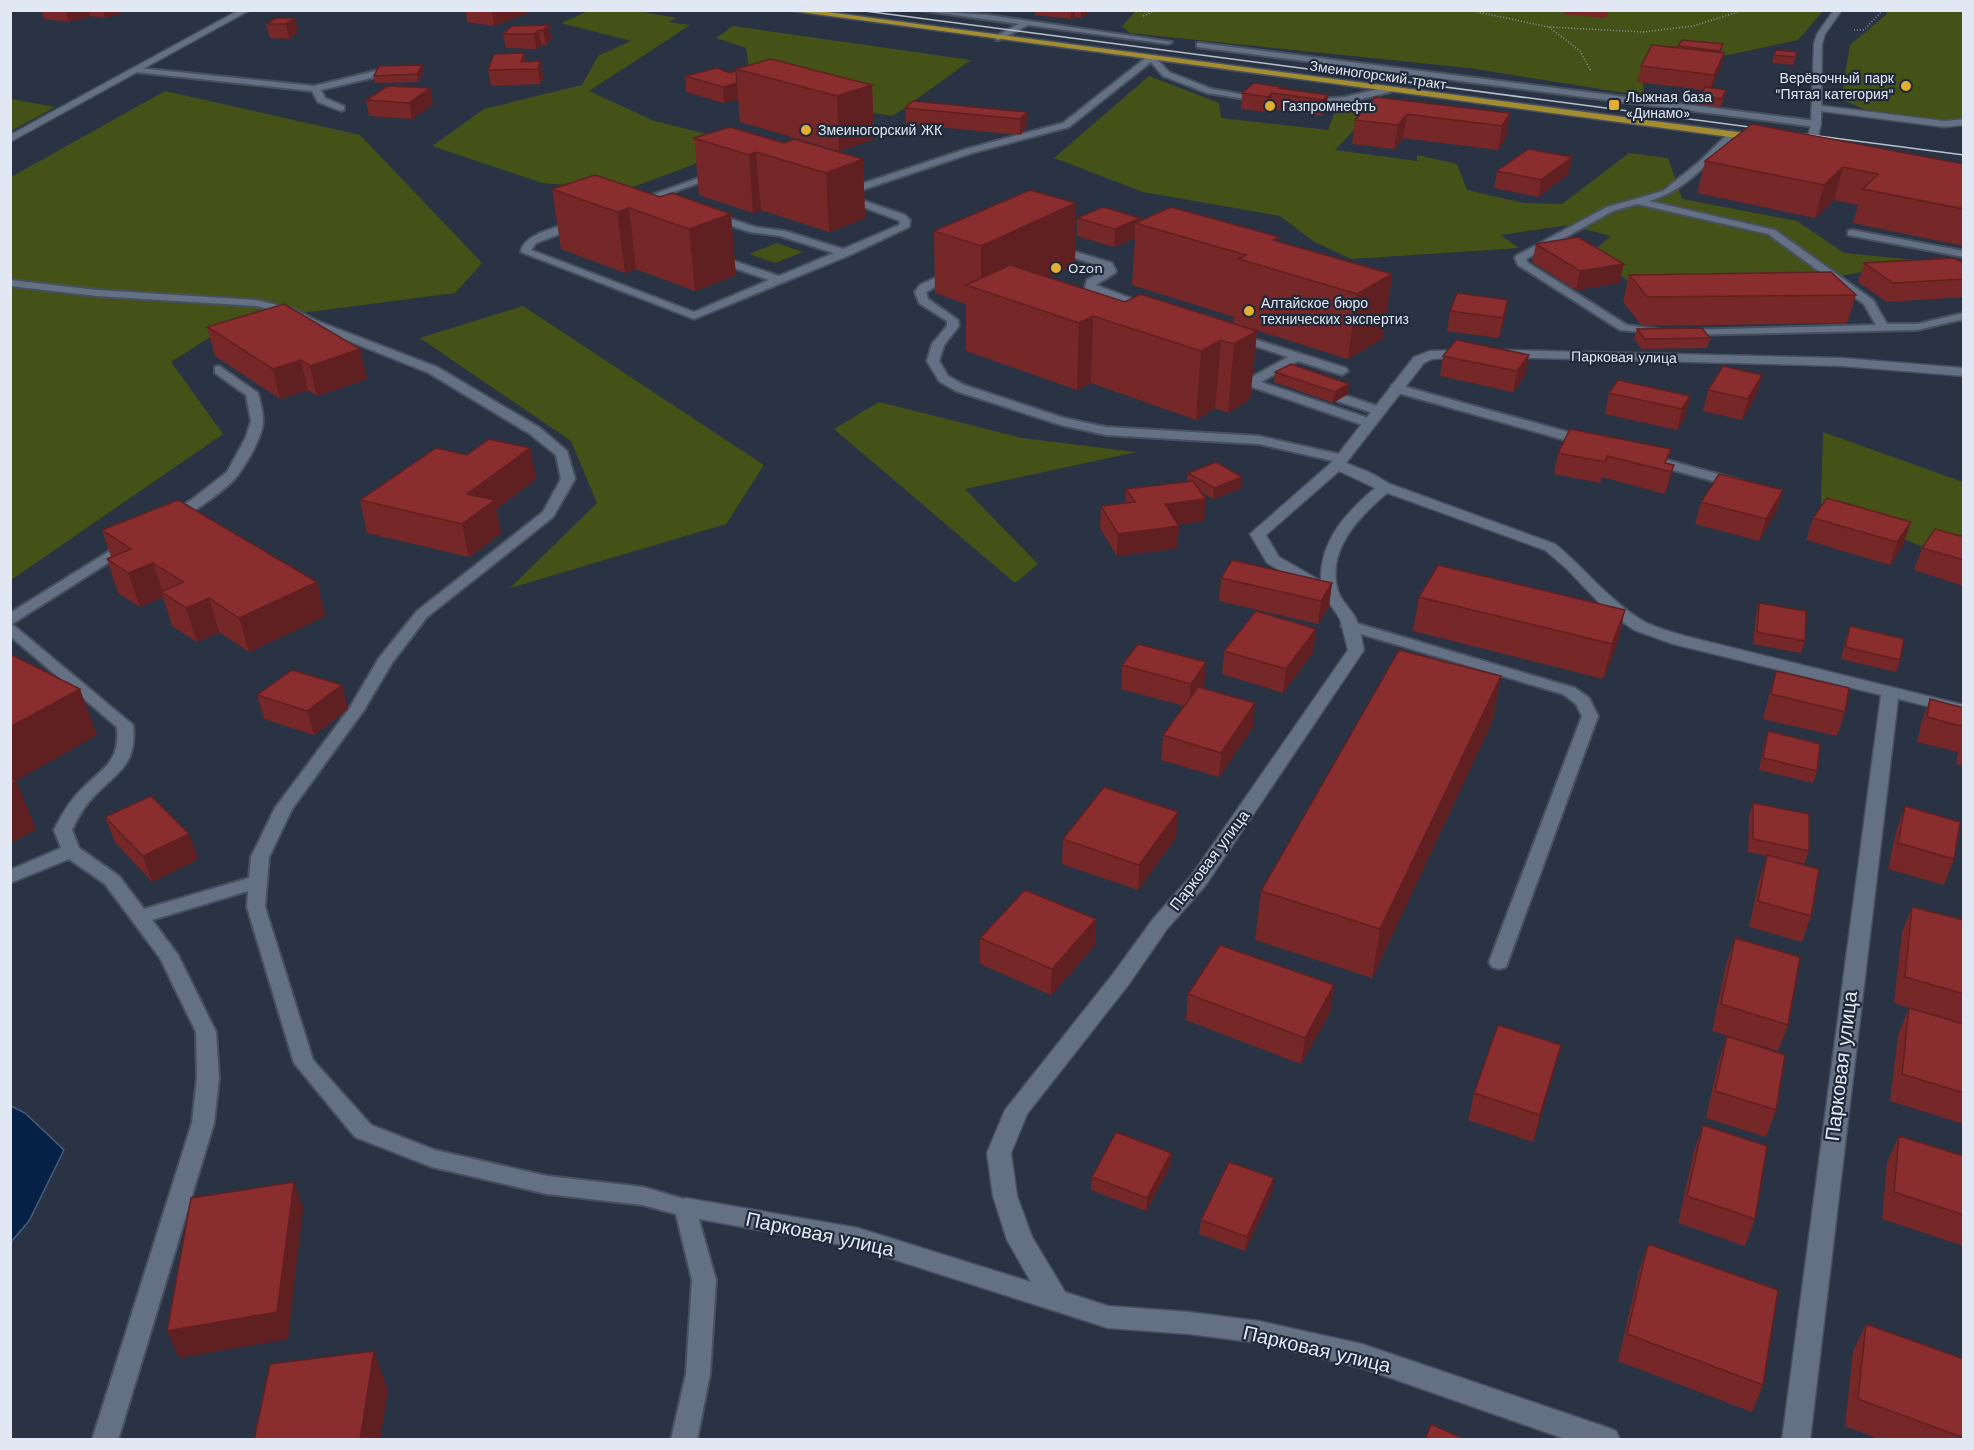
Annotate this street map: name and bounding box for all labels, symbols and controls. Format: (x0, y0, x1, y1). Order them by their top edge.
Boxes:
street label: Змеиногорский тракт (1309, 57, 1448, 93)
place label: Верёвочный парк "Пятая категория" (1775, 70, 1895, 102)
marker: Верёвочный парк "Пятая категория" (1899, 79, 1913, 93)
place label: Лыжная база «Динамо» (1626, 89, 1712, 121)
place label: Газпромнефть (1282, 98, 1376, 114)
marker: Лыжная база «Динамо» (1607, 98, 1621, 112)
marker: Газпромнефть (1263, 99, 1277, 113)
place label: Змеиногорский ЖК (818, 122, 943, 138)
marker: Змеиногорский ЖК (799, 123, 813, 137)
place label: Ozon (1068, 260, 1103, 276)
marker: Ozon (1049, 261, 1063, 275)
place label: Алтайское бюро технических экспертиз (1261, 295, 1409, 327)
marker: Алтайское бюро технических экспертиз (1242, 304, 1256, 318)
street label: Парковая улица (1571, 348, 1677, 366)
street label: Парковая улица (1165, 806, 1253, 914)
street label: Парковая улица (1820, 989, 1862, 1142)
street label: Парковая улица (744, 1207, 897, 1262)
street label: Парковая улица (1241, 1320, 1394, 1378)

